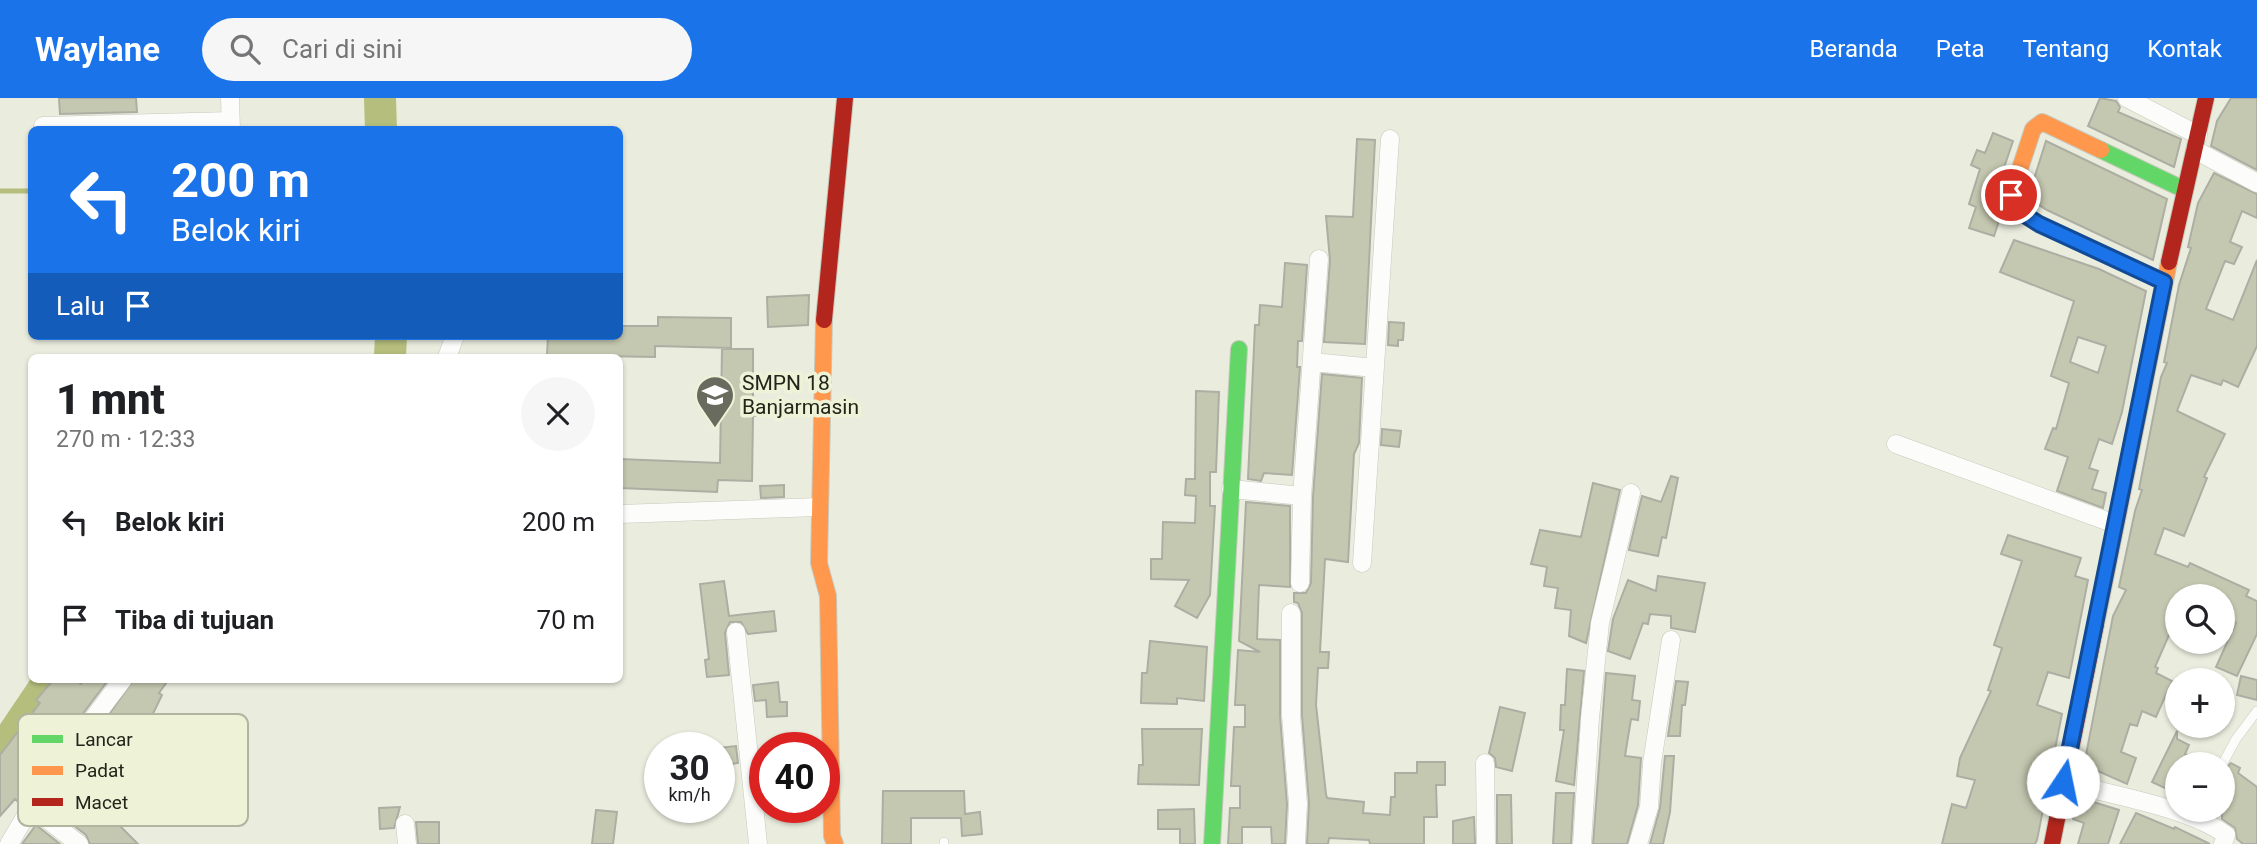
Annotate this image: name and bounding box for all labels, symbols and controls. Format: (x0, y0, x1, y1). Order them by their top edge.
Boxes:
search box (202, 18, 692, 81)
text: Waylane (35, 30, 160, 69)
icon: search (226, 30, 264, 68)
text: Cari di sini (282, 34, 403, 64)
text: Beranda (1810, 35, 1898, 63)
text: Peta (1936, 35, 1984, 63)
text: Tentang (2022, 35, 2109, 63)
text: Kontak (2147, 35, 2222, 63)
text: 200 m (171, 152, 310, 209)
icon: left (56, 154, 147, 245)
pin (1981, 165, 2041, 225)
icon: arrive (1992, 176, 2030, 214)
text: Belok kiri (171, 211, 301, 249)
icon: arrive (119, 287, 157, 325)
text: Lalu (56, 291, 105, 321)
place label: SMPN 18 Banjarmasin (742, 371, 859, 419)
school or university icon: SMPN 18 Banjarmasin (694, 374, 736, 429)
text: 1 mnt (56, 375, 165, 424)
button: close (521, 377, 595, 451)
text: 270 m · 12:33 (56, 426, 195, 453)
icon: left (56, 503, 94, 541)
text: Belok kiri (115, 507, 225, 537)
text: 200 m (522, 507, 595, 537)
map controls (2165, 584, 2235, 822)
button: search (2165, 584, 2235, 654)
icon: arrive (56, 601, 94, 639)
text: Tiba di tujuan (115, 605, 274, 635)
text: 70 m (537, 605, 595, 635)
button: + (2165, 668, 2235, 738)
legend (18, 714, 248, 826)
text: Lancar (75, 728, 133, 751)
speed limit sign: 40 (749, 732, 840, 823)
position arrow (2026, 745, 2100, 819)
text: 30 (669, 748, 710, 789)
button: − (2165, 752, 2235, 822)
text: Padat (75, 759, 125, 782)
text: km/h (668, 784, 711, 805)
text: Macet (75, 791, 128, 814)

